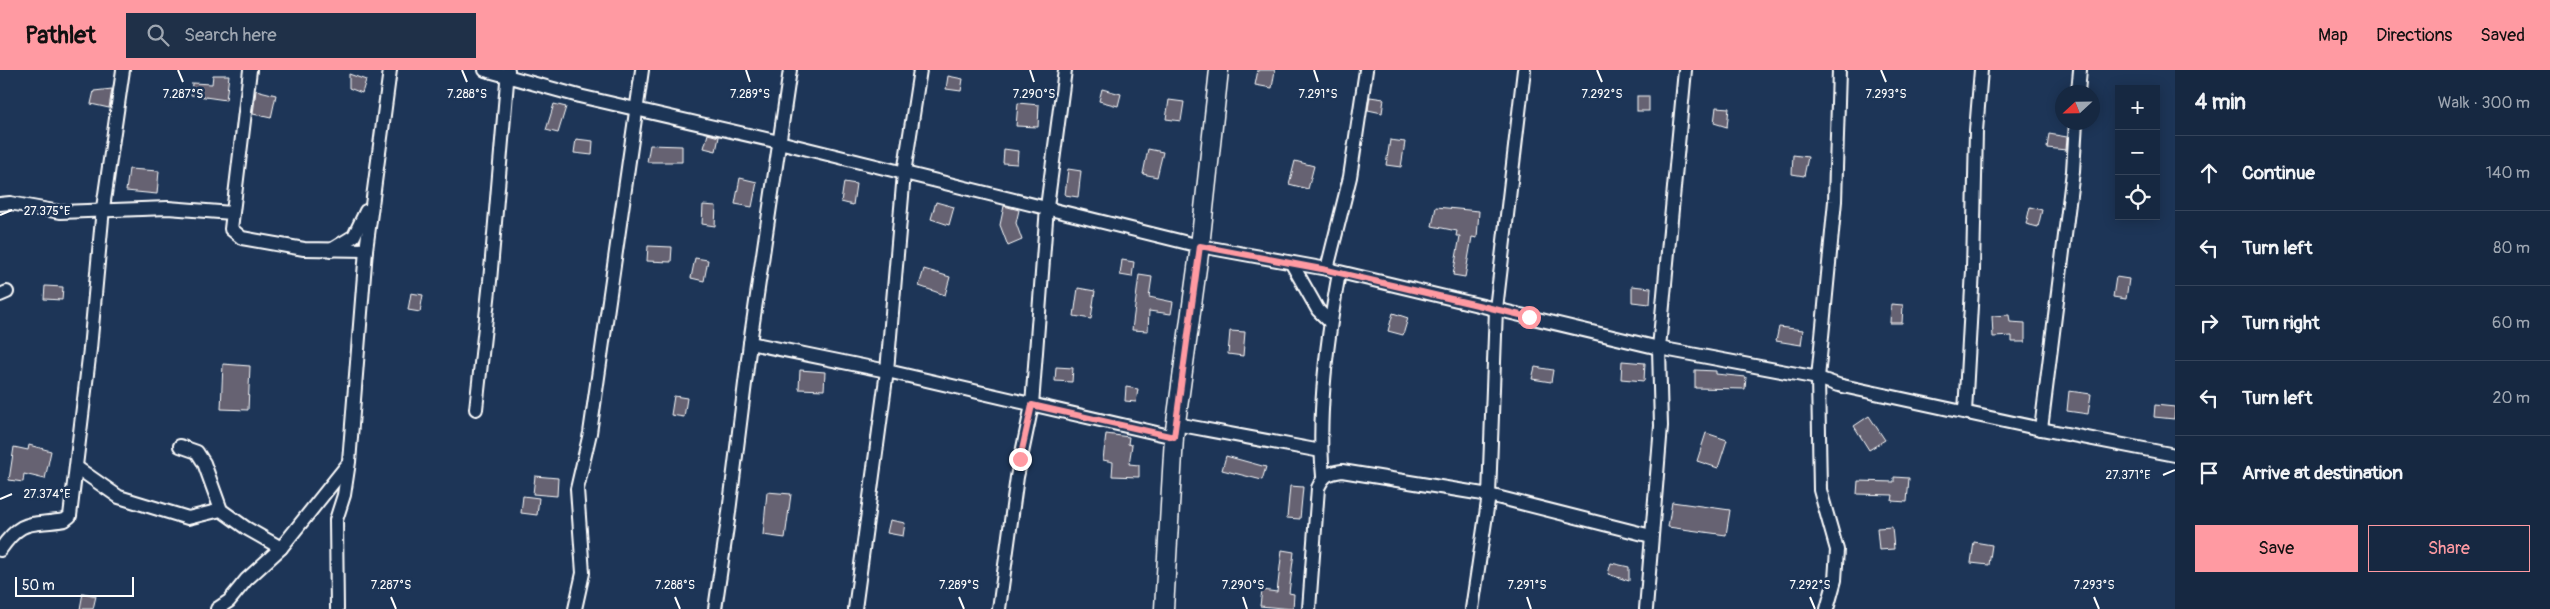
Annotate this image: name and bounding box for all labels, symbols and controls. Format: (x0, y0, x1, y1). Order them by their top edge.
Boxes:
search box (126, 13, 476, 58)
text: Pathlet (25, 21, 96, 50)
icon: search (144, 21, 172, 49)
text: Search here (184, 23, 277, 47)
text: Map (2318, 24, 2348, 47)
text: Directions (2376, 24, 2452, 47)
text: Saved (2480, 24, 2525, 47)
north arrow (2055, 85, 2100, 130)
map controls (2115, 85, 2160, 220)
button: + (2115, 85, 2160, 130)
text: 7.287°S (163, 87, 203, 102)
text: 7.288°S (447, 87, 487, 102)
text: 7.289°S (730, 87, 770, 102)
text: 7.290°S (1013, 87, 1055, 102)
text: 7.291°S (1299, 87, 1337, 102)
text: 7.292°S (1582, 87, 1622, 102)
text: 7.293°S (1866, 87, 1906, 102)
text: 4 min (2195, 89, 2246, 116)
text: Walk · 300 m (2438, 93, 2530, 113)
button: − (2115, 130, 2160, 175)
icon: ahead (2195, 159, 2223, 187)
text: Continue (2242, 161, 2315, 185)
text: 140 m (2486, 163, 2530, 183)
button: locate (2115, 175, 2160, 220)
text: 27.375°E (24, 204, 70, 219)
icon: left (2195, 234, 2223, 262)
text: Turn left (2242, 236, 2312, 260)
text: 80 m (2493, 238, 2530, 258)
route start (1518, 306, 1541, 329)
icon: right (2195, 309, 2223, 337)
text: Turn right (2242, 311, 2320, 335)
text: 60 m (2492, 313, 2530, 333)
icon: left (2195, 384, 2223, 412)
text: Turn left (2242, 386, 2312, 410)
text: 20 m (2492, 388, 2530, 408)
route end (1009, 448, 1032, 471)
icon: arrive (2195, 459, 2223, 487)
text: Arrive at destination (2242, 461, 2403, 485)
text: 27.371°E (2106, 468, 2150, 483)
text: 27.374°E (23, 487, 71, 502)
button: Save (2195, 525, 2358, 572)
button: Share (2368, 525, 2530, 572)
scale bar (15, 574, 134, 597)
text: 50 m (22, 577, 55, 594)
text: 7.287°S (371, 578, 411, 593)
text: 7.288°S (655, 578, 695, 593)
text: 7.289°S (939, 578, 979, 593)
text: 7.290°S (1222, 578, 1264, 593)
text: 7.291°S (1508, 578, 1546, 593)
text: 7.292°S (1790, 578, 1830, 593)
text: 7.293°S (2074, 578, 2114, 593)

